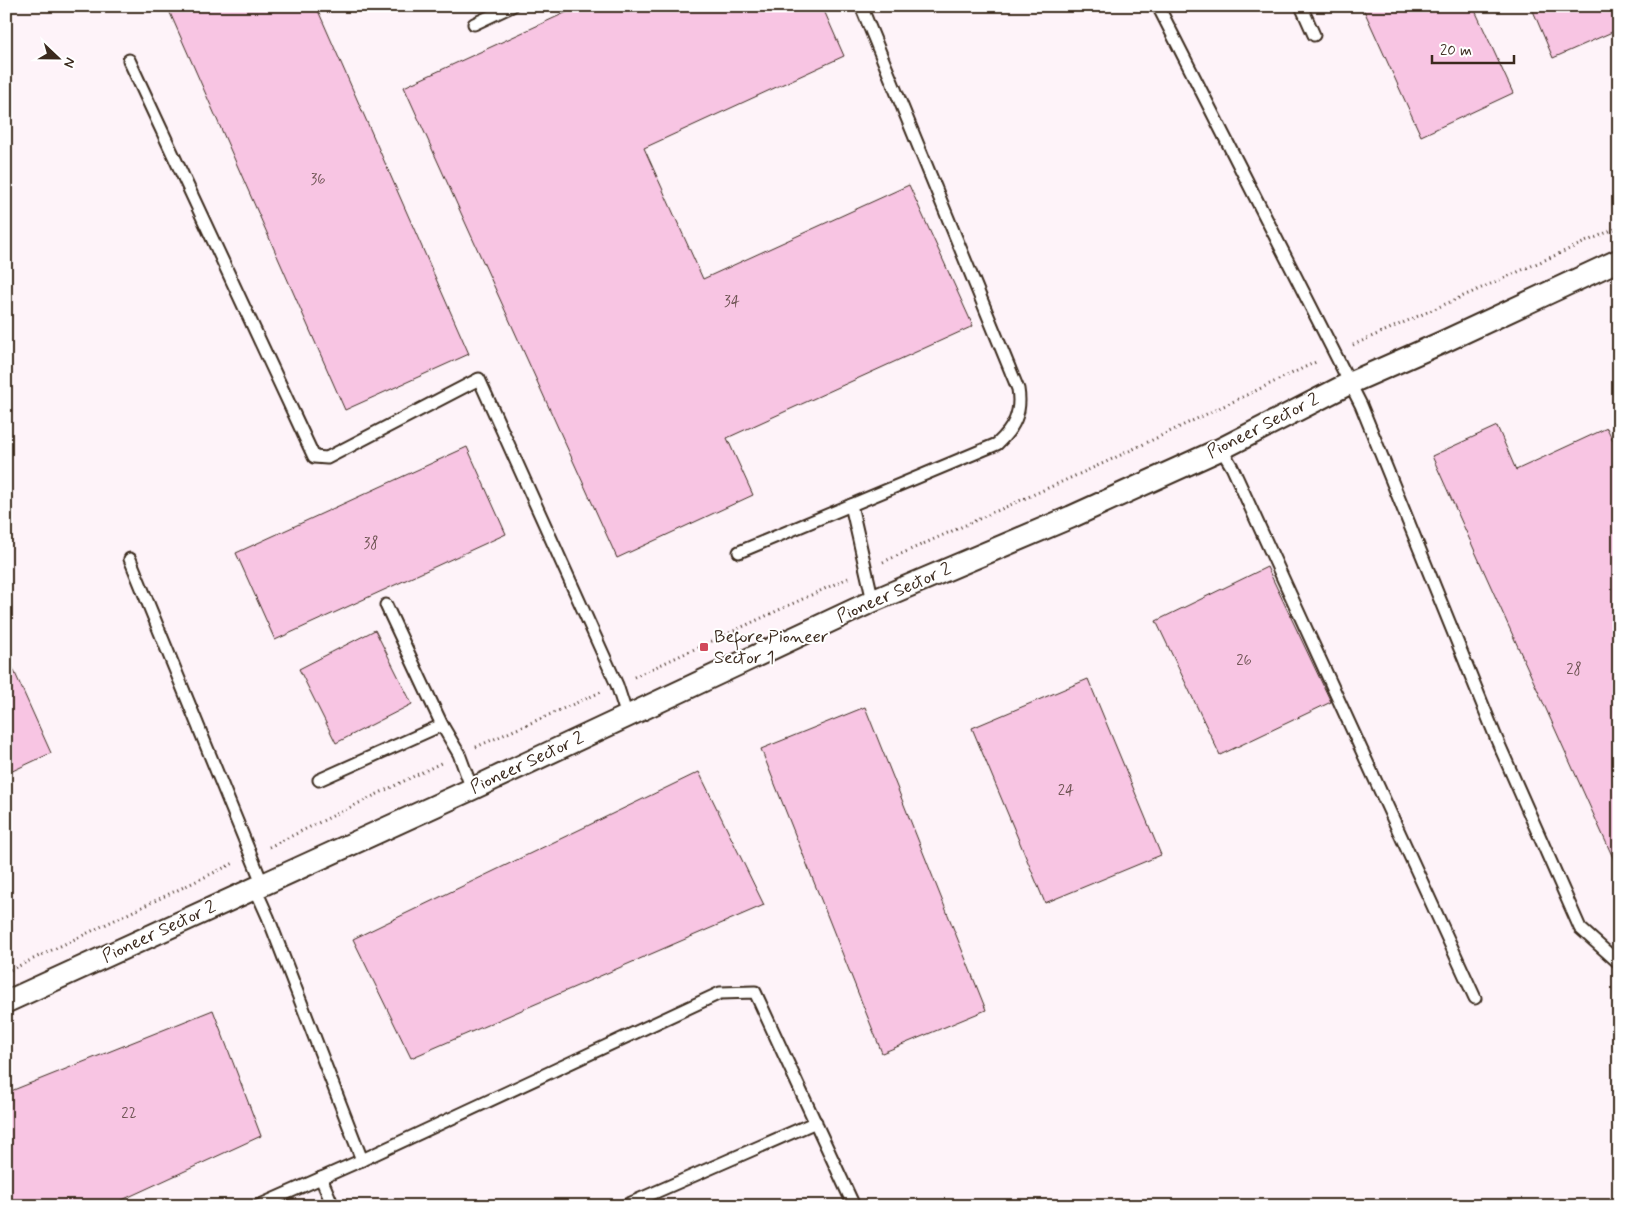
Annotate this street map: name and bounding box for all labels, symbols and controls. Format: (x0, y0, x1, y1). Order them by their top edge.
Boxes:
north arrow (32, 32, 82, 82)
scale bar (1432, 32, 1515, 64)
text: 20 m (1440, 41, 1472, 61)
text: N (59, 55, 79, 70)
house number: 36 (310, 170, 326, 190)
house number: 34 (724, 292, 740, 312)
street label: Pioneer Sector 2 (1203, 387, 1323, 465)
house number: 38 (363, 534, 379, 554)
street label: Pioneer Sector 2 (833, 557, 955, 629)
place label: Before Pioneer Sector 1 (714, 625, 829, 670)
marker: Before Pioneer Sector 1 (698, 641, 710, 653)
house number: 26 (1236, 651, 1252, 671)
house number: 28 (1566, 660, 1582, 680)
street label: Pioneer Sector 2 (466, 726, 588, 800)
house number: 24 (1058, 781, 1074, 801)
street label: Pioneer Sector 2 (98, 895, 220, 969)
house number: 22 (121, 1104, 137, 1124)

